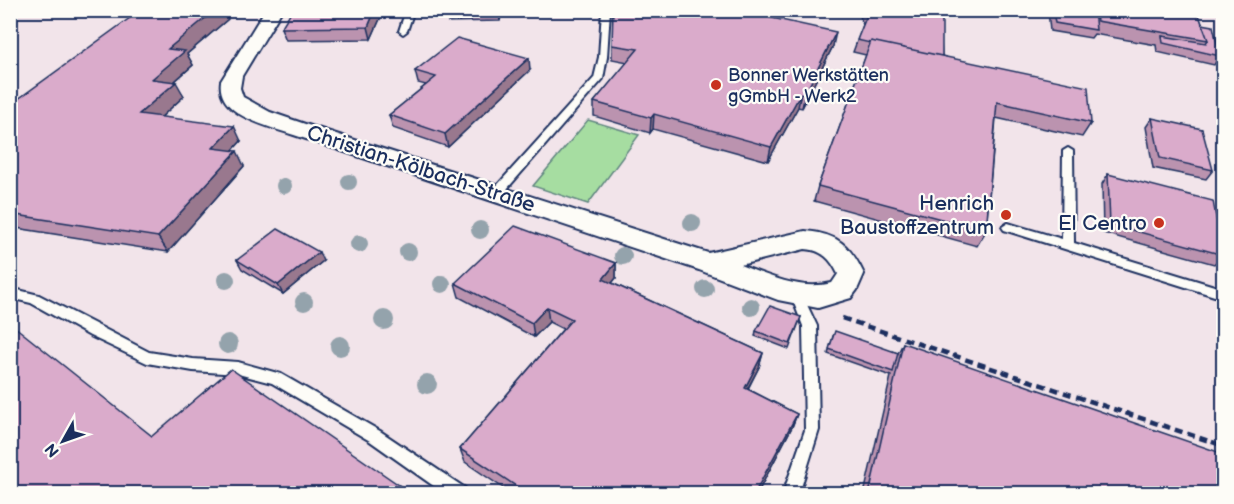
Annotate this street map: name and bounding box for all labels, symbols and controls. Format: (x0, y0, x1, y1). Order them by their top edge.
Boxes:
place label: Bonner Werkstätten gGmbH - Werk2 (728, 65, 889, 107)
marker: Bonner Werkstätten gGmbH - Werk2 (709, 78, 723, 92)
street label: Christian-Kölbach-Straße (304, 120, 538, 218)
place label: Henrich Baustoffzentrum (840, 191, 994, 240)
marker: Henrich Baustoffzentrum (999, 208, 1013, 222)
place label: El Centro (1058, 211, 1147, 236)
marker: El Centro (1152, 216, 1166, 230)
north arrow (33, 411, 93, 471)
text: N (42, 439, 64, 460)

